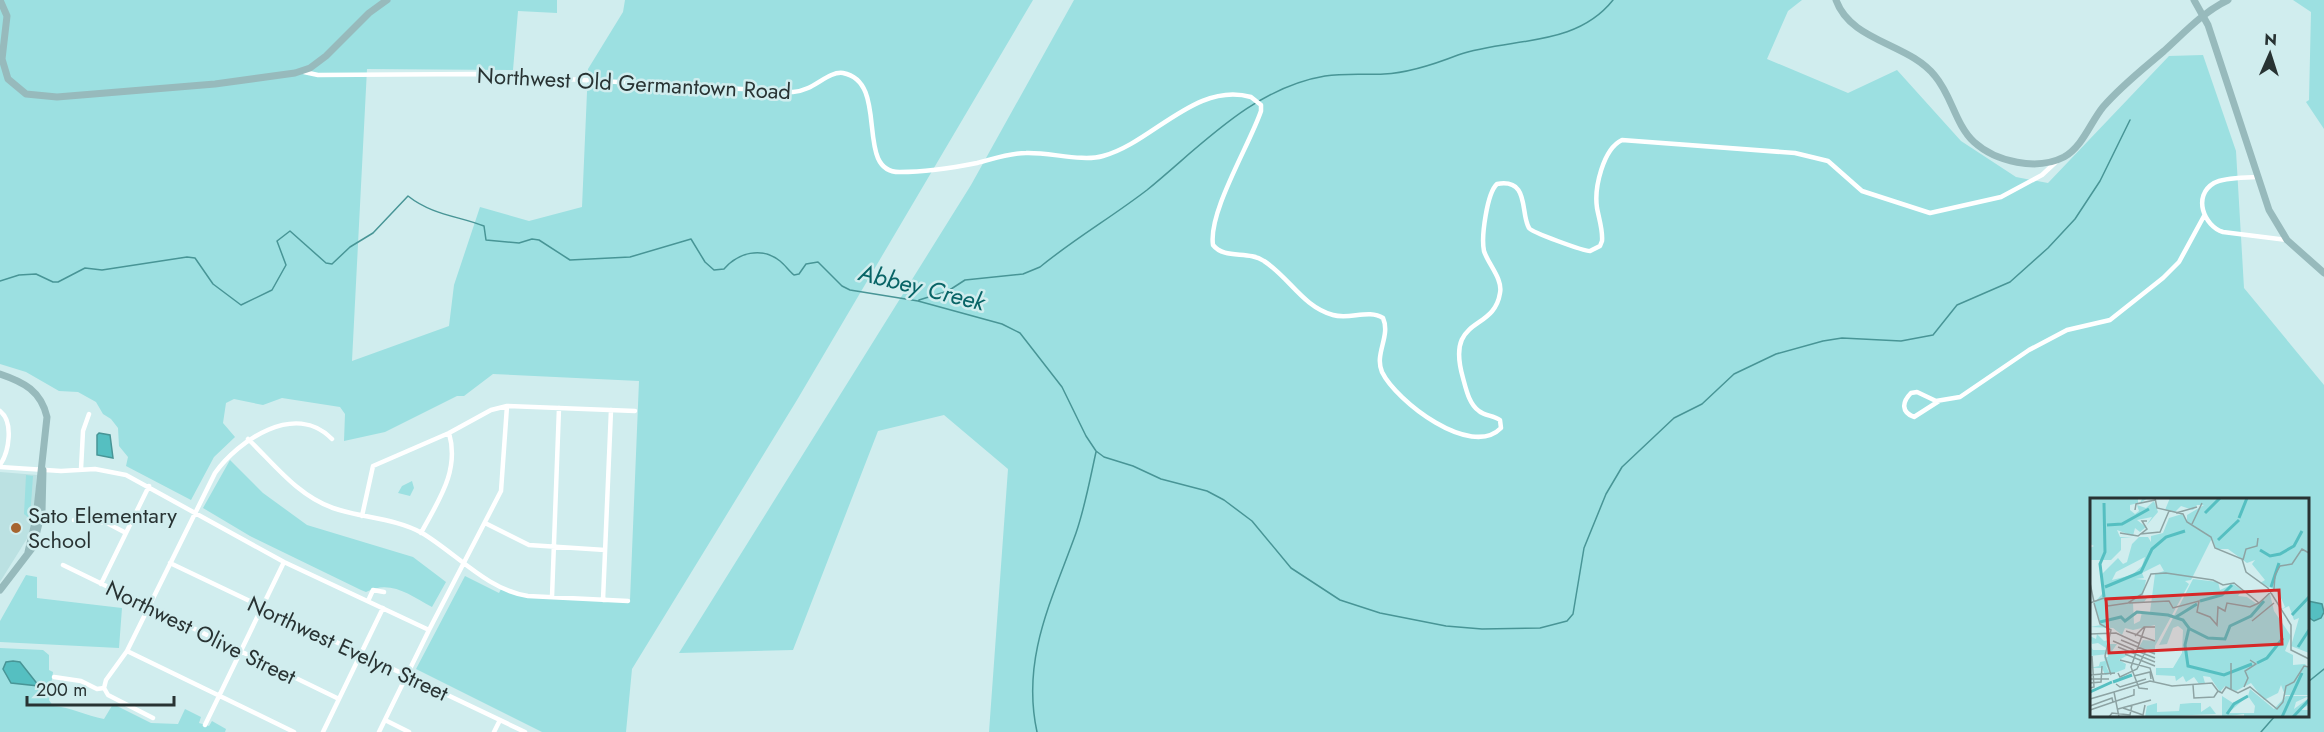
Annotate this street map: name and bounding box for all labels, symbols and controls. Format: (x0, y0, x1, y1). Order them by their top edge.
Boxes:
north arrow (2240, 24, 2300, 84)
text: N (2264, 28, 2278, 51)
street label: Northwest Old Germantown Road (476, 59, 792, 107)
water label: Abbey Creek (854, 254, 990, 320)
inset map (2090, 498, 2309, 717)
place label: Sato Elementary School (28, 499, 177, 556)
marker: Sato Elementary School (9, 521, 23, 535)
street label: Northwest Olive Street (101, 572, 302, 692)
street label: Northwest Evelyn Street (242, 587, 454, 709)
scale bar (27, 669, 174, 707)
text: 200 m (36, 677, 87, 703)

